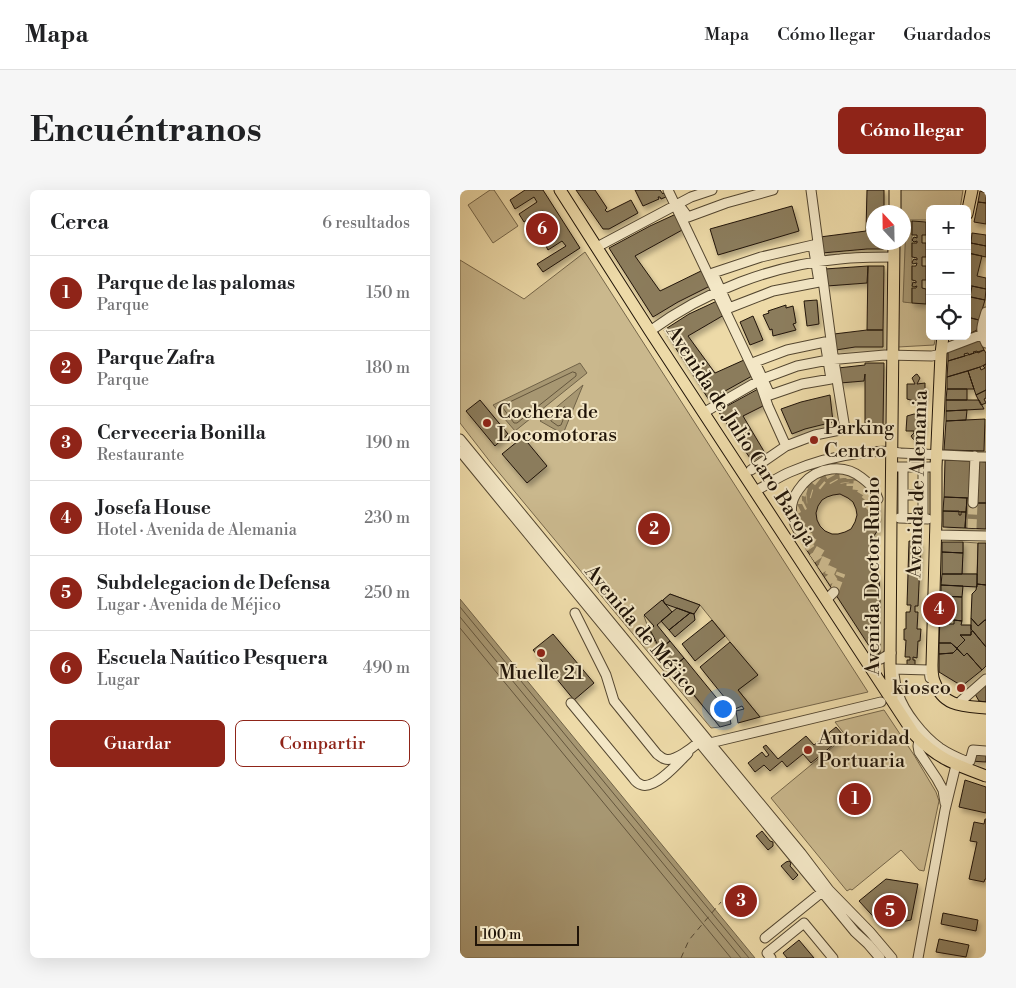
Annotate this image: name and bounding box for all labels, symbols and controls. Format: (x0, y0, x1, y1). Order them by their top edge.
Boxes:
text: Mapa (25, 20, 88, 50)
text: Mapa (705, 23, 749, 46)
text: Cómo llegar (777, 23, 875, 46)
text: Guardados (903, 23, 991, 46)
button: Cómo llegar (838, 107, 986, 154)
text: Encuéntranos (30, 109, 262, 152)
north arrow (866, 205, 911, 250)
map controls (926, 205, 971, 340)
button: + (926, 205, 971, 250)
text: Cerca (50, 210, 109, 236)
pin: 6 (526, 210, 558, 248)
text: 6 resultados (322, 213, 410, 233)
button: − (926, 250, 971, 295)
text: Parque de las palomas (97, 271, 295, 295)
text: 1 (62, 283, 70, 303)
text: 150 m (366, 283, 410, 303)
text: Parque (97, 295, 149, 315)
button: locate (926, 295, 971, 340)
street label: Avenida de Julio Caro Baroja (660, 320, 822, 552)
text: Parque Zafra (97, 346, 215, 370)
text: 2 (61, 358, 71, 378)
text: 180 m (366, 358, 410, 378)
text: Parque (97, 370, 149, 390)
street label: Avenida de Alemania (902, 389, 934, 579)
place label: Cochera de Locomotoras (497, 400, 617, 448)
place label: Parking Centro (824, 416, 895, 464)
marker: Cochera de Locomotoras (481, 417, 493, 429)
text: Cerveceria Bonilla (97, 421, 266, 445)
text: 3 (61, 433, 71, 453)
text: 190 m (366, 433, 410, 453)
marker: Parking Centro (808, 434, 820, 446)
text: Restaurante (97, 445, 184, 465)
street label: Avenida Doctor Rubio (861, 477, 886, 676)
text: Josefa House (97, 496, 211, 520)
text: 4 (61, 508, 71, 528)
text: 230 m (364, 508, 410, 528)
pin: 2 (638, 510, 670, 548)
text: Hotel · Avenida de Alemania (97, 520, 297, 540)
street label: Avenida de Méjico (578, 559, 703, 702)
text: Subdelegacion de Defensa (97, 571, 330, 595)
text: 5 (61, 583, 71, 603)
text: 250 m (364, 583, 410, 603)
pin: 4 (923, 590, 955, 628)
text: Lugar · Avenida de Méjico (97, 595, 281, 615)
text: Escuela Naútico Pesquera (97, 646, 328, 670)
marker: Muelle 21 (535, 647, 547, 659)
text: 6 (61, 658, 71, 678)
text: 490 m (363, 658, 410, 678)
place label: Muelle 21 (498, 661, 584, 686)
text: Lugar (97, 670, 140, 690)
place label: kiosco (893, 676, 951, 701)
marker: kiosco (955, 682, 967, 694)
your location (710, 696, 736, 722)
button: Guardar (50, 720, 225, 767)
button: Compartir (235, 720, 410, 767)
place label: Autoridad Portuaria (817, 726, 910, 774)
marker: Autoridad Portuaria (802, 744, 814, 756)
pin: 1 (839, 780, 871, 818)
pin: 3 (725, 882, 757, 920)
pin: 5 (874, 892, 906, 930)
scale bar (475, 923, 579, 946)
text: 100 m (482, 926, 521, 944)

